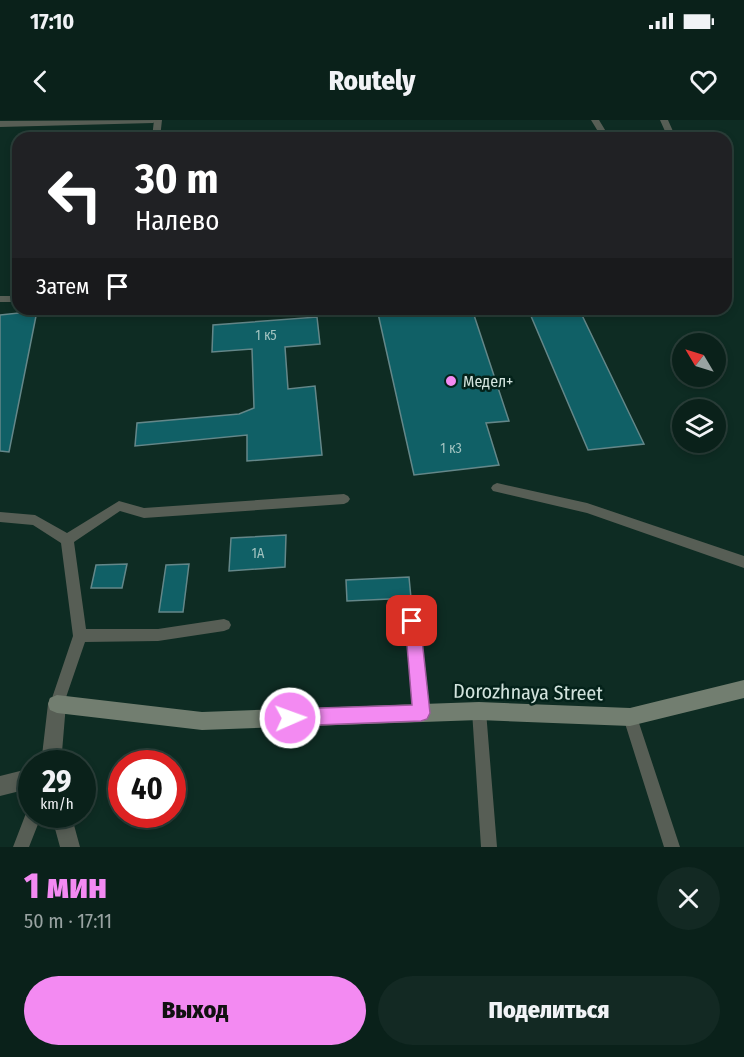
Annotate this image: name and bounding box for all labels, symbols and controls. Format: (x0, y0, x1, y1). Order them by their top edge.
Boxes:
text: 17:10 (30, 8, 74, 35)
icon: back (24, 65, 57, 98)
text: Routely (329, 65, 415, 97)
icon: heart (687, 65, 720, 98)
text: 30 m (135, 154, 219, 204)
icon: left (36, 156, 114, 234)
text: Налево (135, 205, 219, 237)
icon: arrive (101, 270, 134, 303)
text: Затем (36, 273, 89, 300)
house number: 1 к5 (255, 327, 277, 344)
north arrow (672, 333, 726, 387)
map controls (672, 333, 726, 453)
place label: Медел+ (463, 372, 513, 391)
marker: Медел+ (444, 374, 458, 388)
button: layers (672, 399, 726, 453)
house number: 1 к3 (440, 440, 462, 457)
house number: 1А (252, 545, 265, 562)
pin (386, 595, 437, 646)
icon: arrive (395, 604, 428, 637)
street label: Dorozhnaya Street (453, 679, 604, 705)
position arrow (258, 686, 322, 750)
speed limit sign: 40 (108, 750, 186, 828)
text: 29 (42, 764, 72, 800)
text: km/h (40, 795, 74, 813)
text: 1 мин (24, 864, 107, 908)
button: close (657, 867, 720, 930)
text: 50 m · 17:11 (24, 909, 112, 933)
button: Выход (24, 976, 366, 1045)
button: Поделиться (378, 976, 720, 1045)

